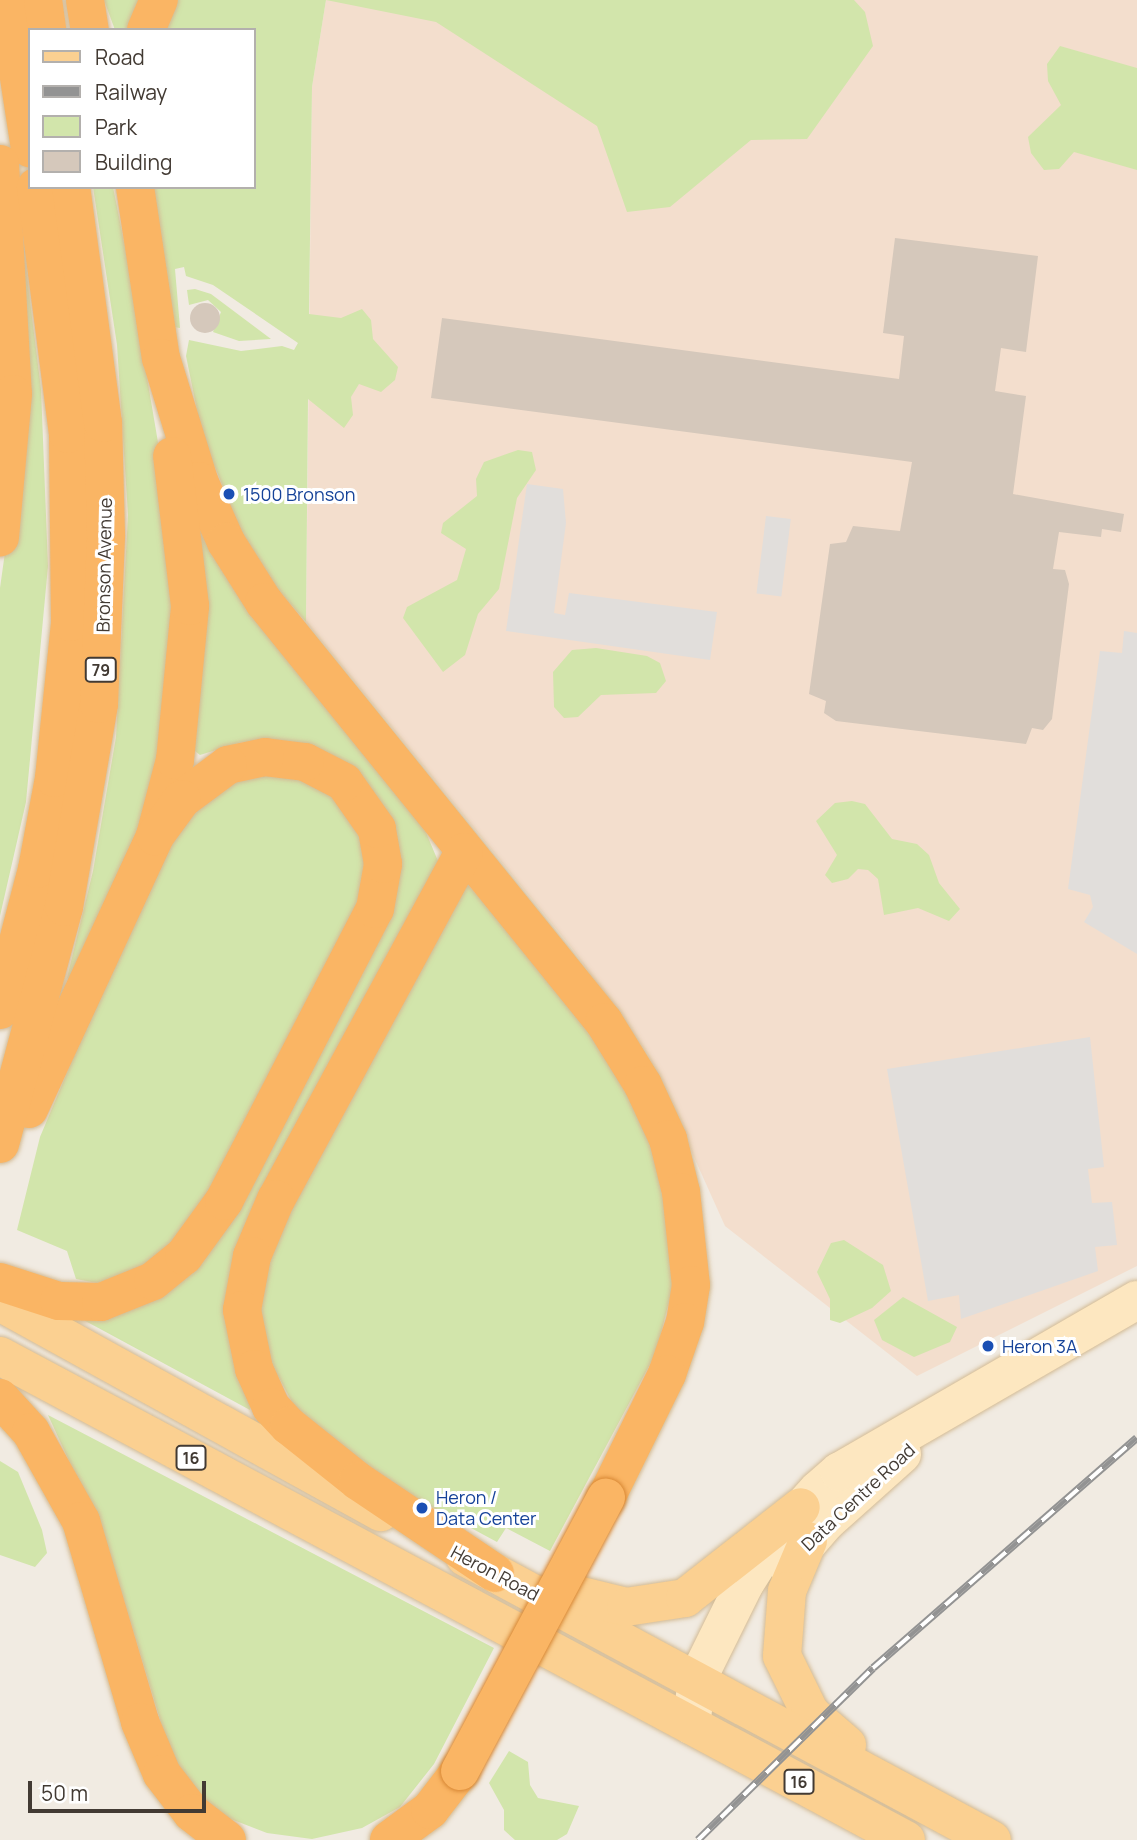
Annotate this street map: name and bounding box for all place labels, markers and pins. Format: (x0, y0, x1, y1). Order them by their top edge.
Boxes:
place label: 1500 Bronson (243, 483, 355, 505)
marker: 1500 Bronson (221, 486, 237, 502)
place label: Heron 3A (1002, 1335, 1077, 1357)
marker: Heron 3A (980, 1338, 996, 1354)
place label: Heron / Data Center (436, 1487, 537, 1530)
marker: Heron / Data Center (414, 1500, 430, 1516)

